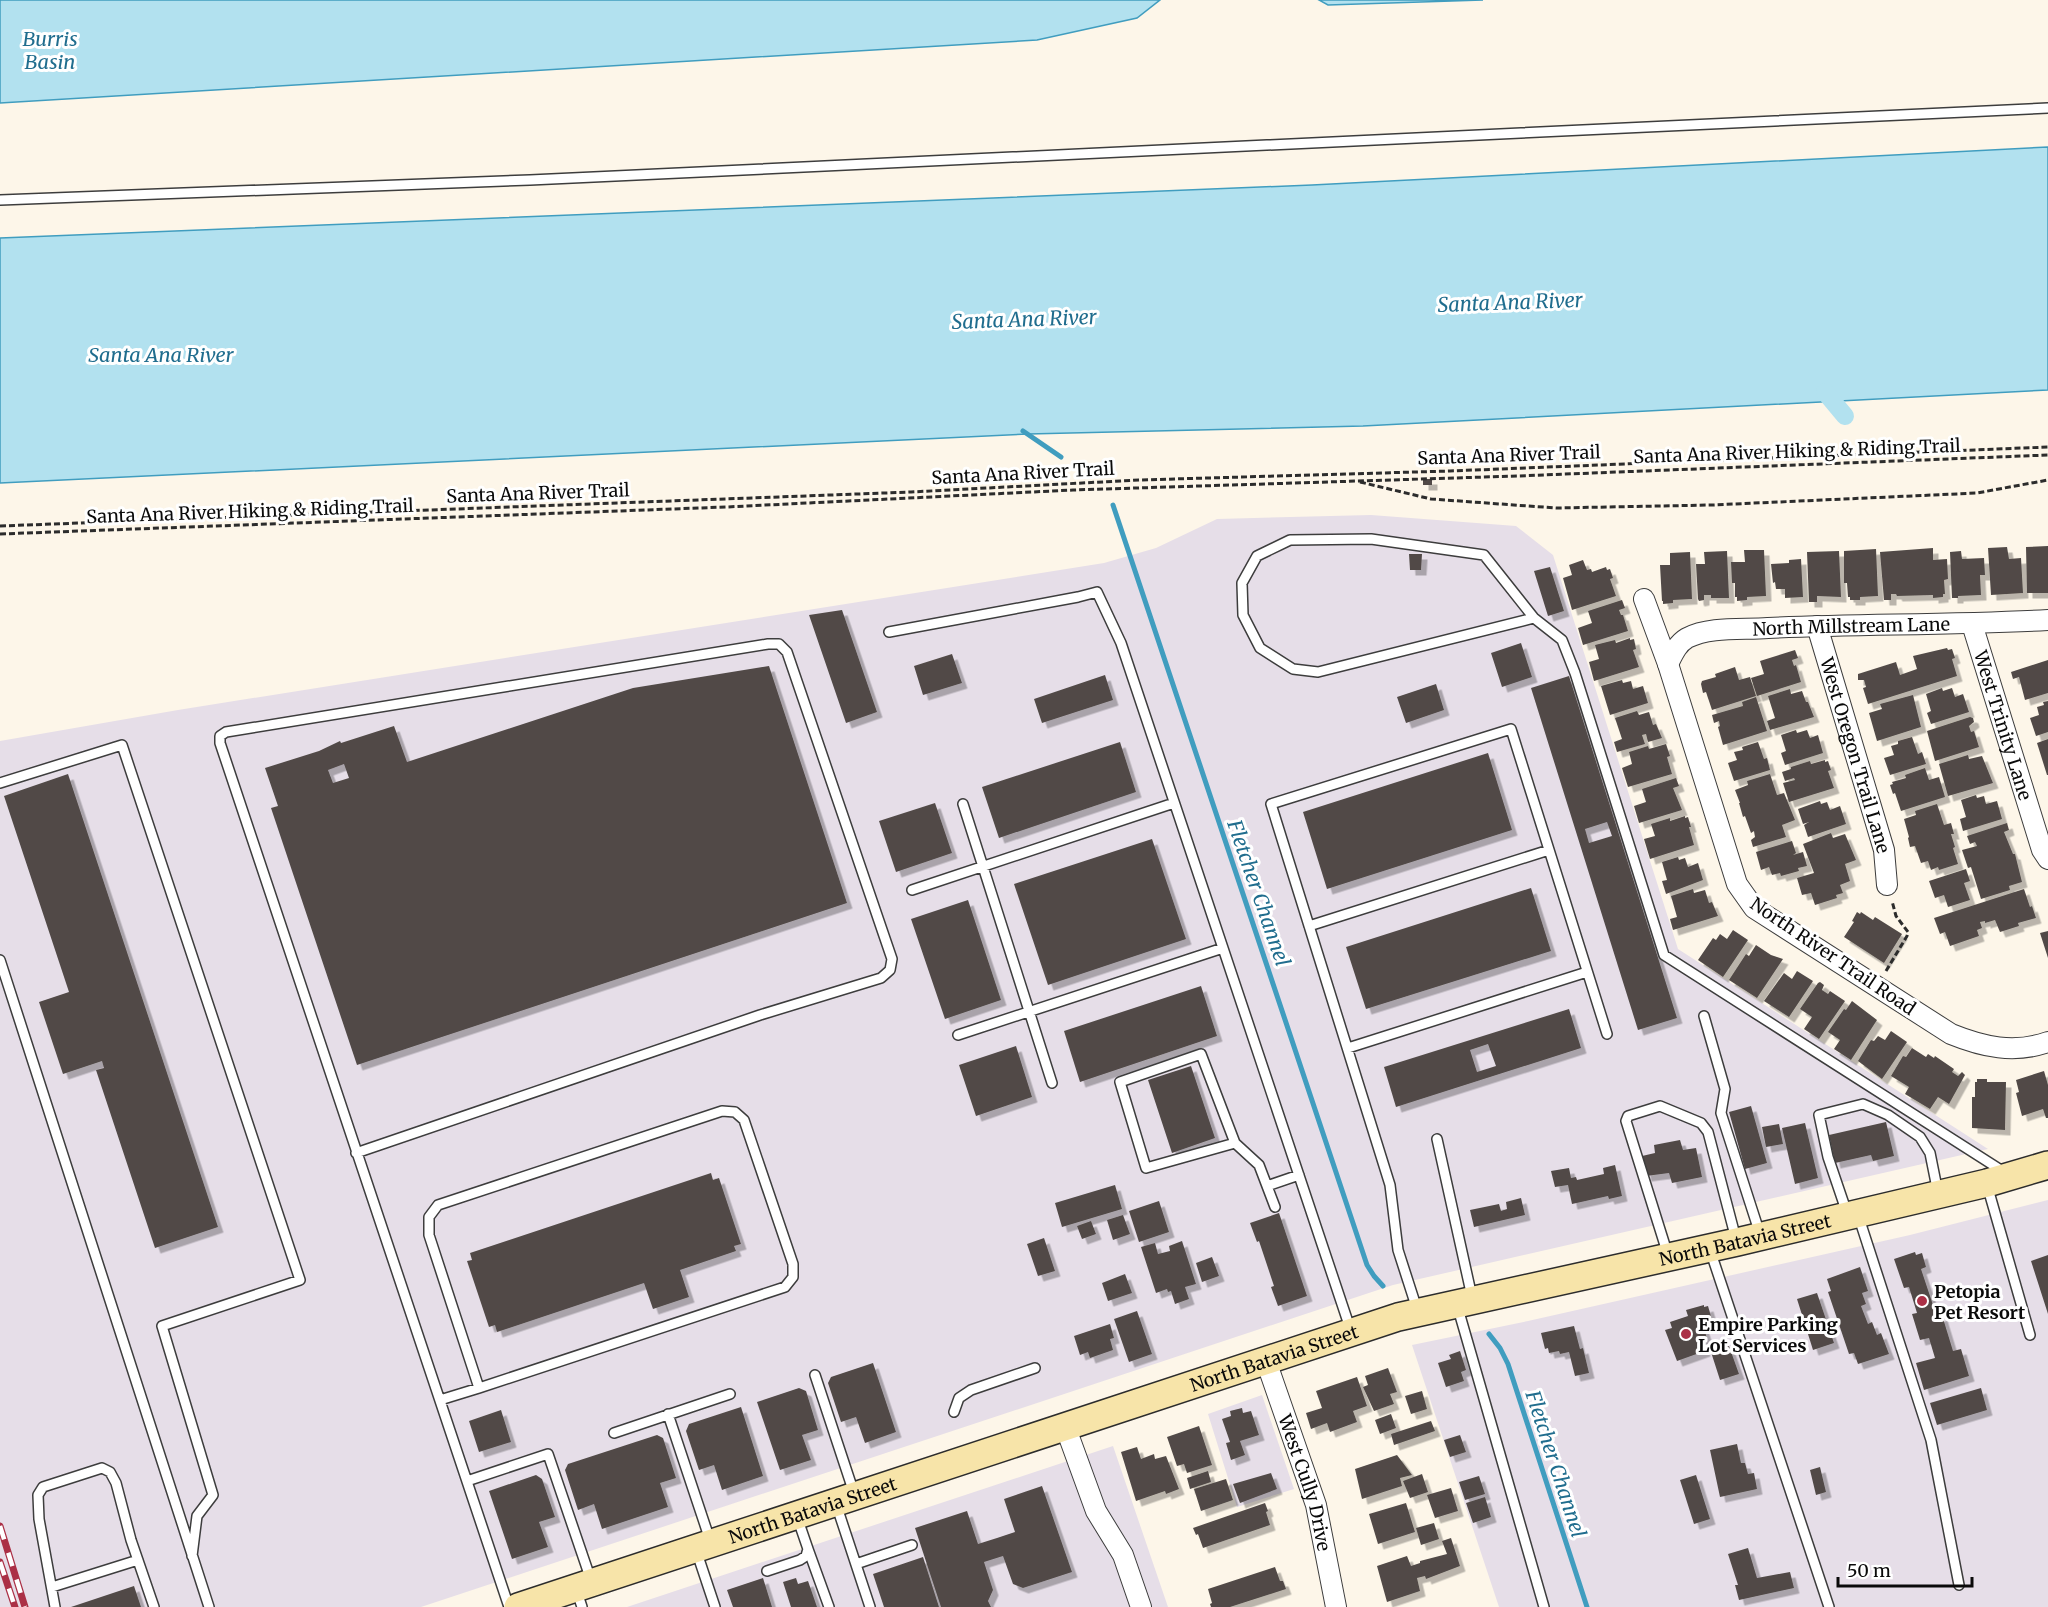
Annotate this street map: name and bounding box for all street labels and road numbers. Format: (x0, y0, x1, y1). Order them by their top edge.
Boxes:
street label: Santa Ana River Hiking & Riding Trail (1633, 434, 1961, 468)
street label: Santa Ana River Trail (1417, 440, 1601, 470)
street label: Santa Ana River Trail (931, 457, 1116, 489)
street label: Santa Ana River Trail (446, 478, 630, 508)
street label: Santa Ana River Hiking & Riding Trail (86, 494, 414, 528)
street label: North Millstream Lane (1752, 612, 1950, 640)
street label: West Trinity Lane (1969, 647, 2037, 803)
street label: West Oregon Trail Lane (1815, 654, 1896, 856)
street label: North River Trail Road (1746, 892, 1920, 1020)
street label: North Batavia Street (1657, 1209, 1833, 1270)
street label: North Batavia Street (1187, 1319, 1361, 1396)
street label: West Cully Drive (1274, 1410, 1336, 1553)
street label: North Batavia Street (725, 1472, 899, 1548)

